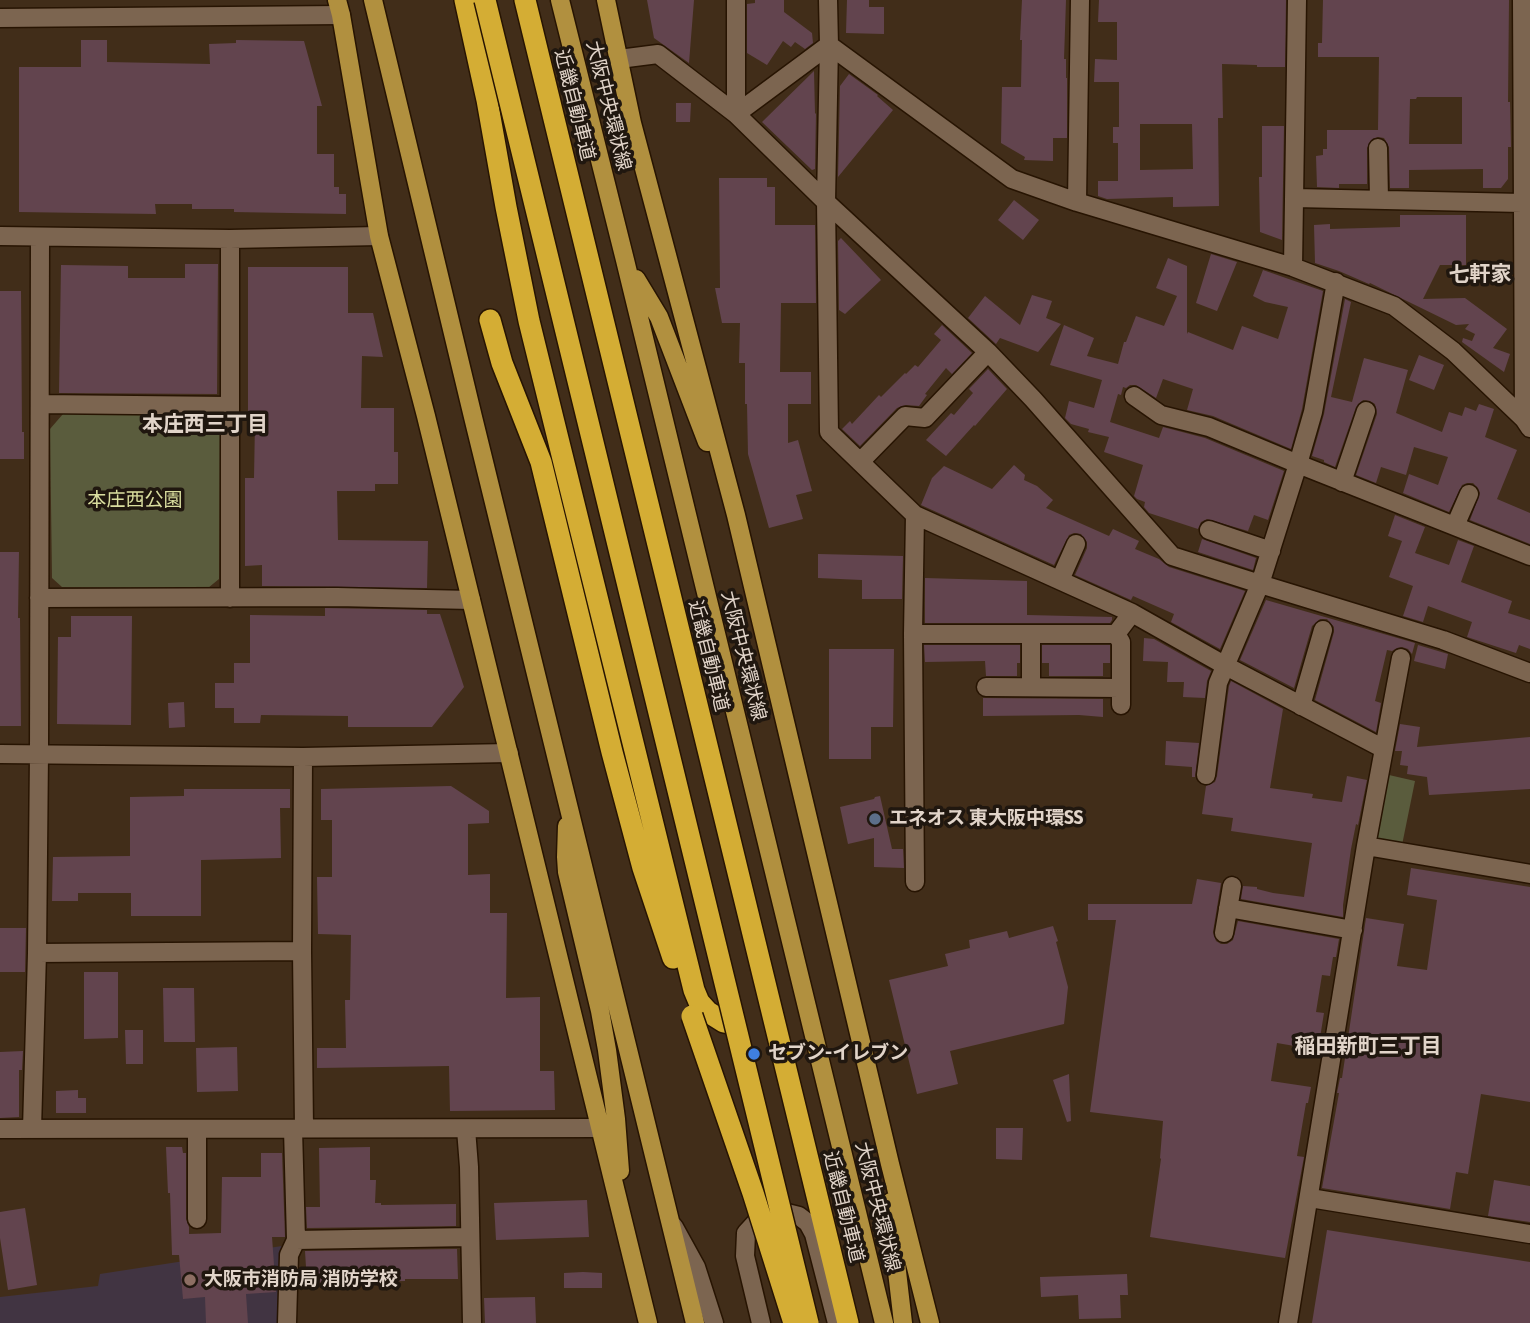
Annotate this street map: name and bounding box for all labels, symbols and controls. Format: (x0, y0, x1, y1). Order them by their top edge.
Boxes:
street label: 大阪中央環状線 (581, 39, 635, 173)
street label: 近畿自動車道 (549, 47, 599, 163)
district label: 七軒家 (1449, 262, 1511, 288)
district label: 本庄西三丁目 (142, 412, 268, 438)
park label: 本庄西公園 (88, 490, 182, 512)
street label: 大阪中央環状線 (716, 589, 770, 723)
street label: 近畿自動車道 (683, 598, 733, 714)
place label: エネオス 東大阪中環SS (889, 808, 1083, 830)
marker: エネオス 東大阪中環SS (867, 811, 883, 827)
district label: 稲田新町三丁目 (1295, 1034, 1441, 1060)
place label: セブン-イレブン (768, 1043, 908, 1065)
marker: セブン-イレブン (746, 1046, 762, 1062)
street label: 大阪中央環状線 (850, 1140, 904, 1274)
street label: 近畿自動車道 (818, 1149, 868, 1265)
place label: 大阪市消防局 消防学校 (204, 1269, 398, 1291)
marker: 大阪市消防局 消防学校 (182, 1272, 198, 1288)

